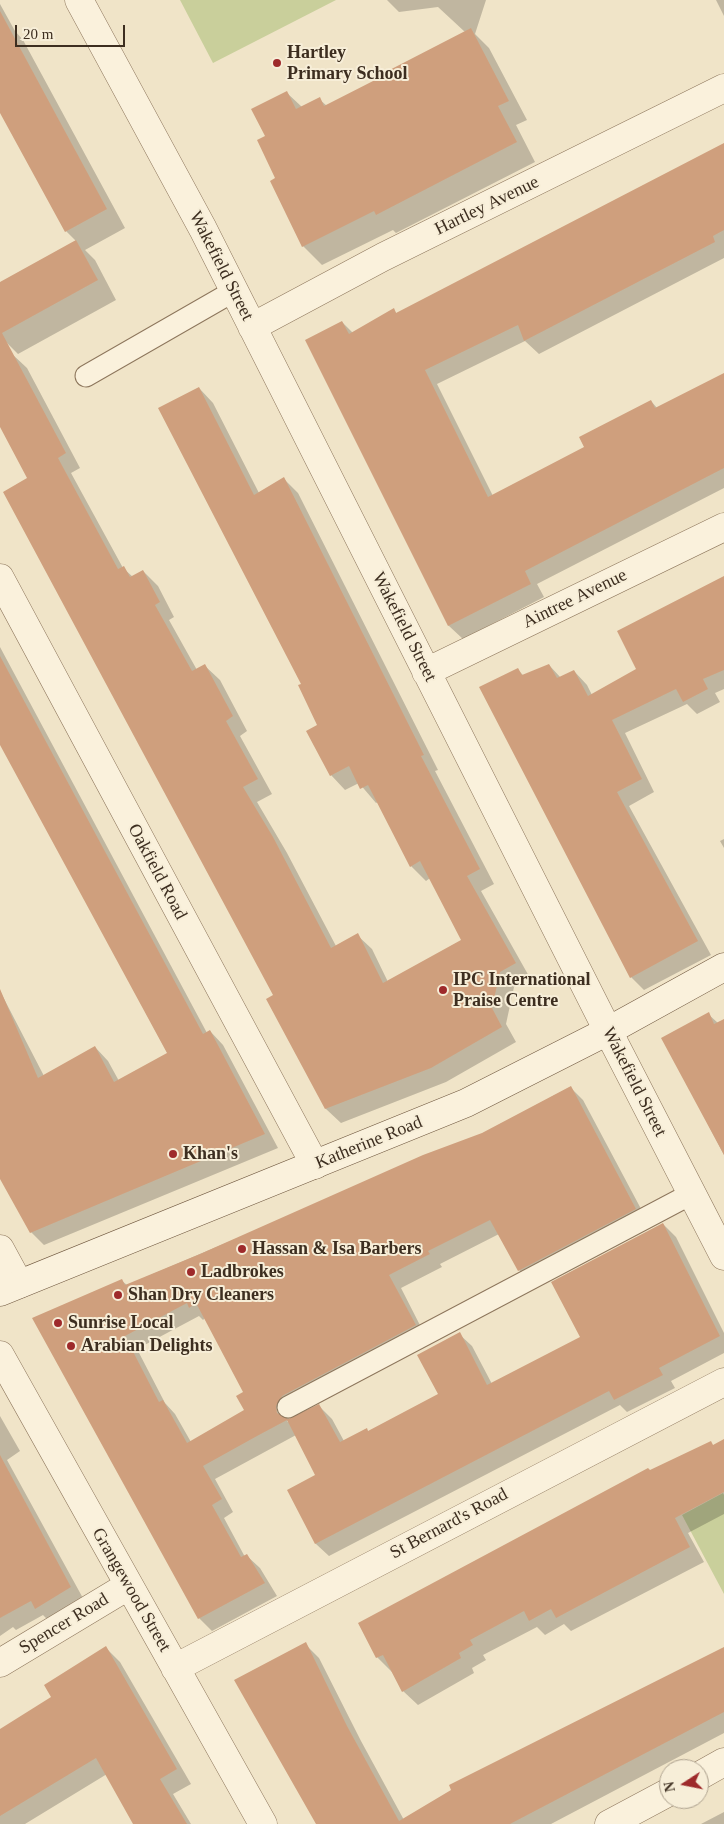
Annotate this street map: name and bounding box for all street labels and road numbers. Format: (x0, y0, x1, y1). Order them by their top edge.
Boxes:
street label: Hartley Avenue (431, 171, 543, 241)
street label: Wakefield Street (184, 208, 258, 324)
street label: Aintree Avenue (519, 564, 631, 634)
street label: Wakefield Street (367, 569, 441, 685)
street label: Oakfield Road (123, 820, 191, 924)
street label: Wakefield Street (597, 1024, 671, 1140)
street label: Katherine Road (312, 1112, 426, 1174)
street label: St Bernard's Road (386, 1484, 512, 1564)
street label: Grangewood Street (87, 1524, 175, 1656)
street label: Spencer Road (15, 1589, 113, 1659)

